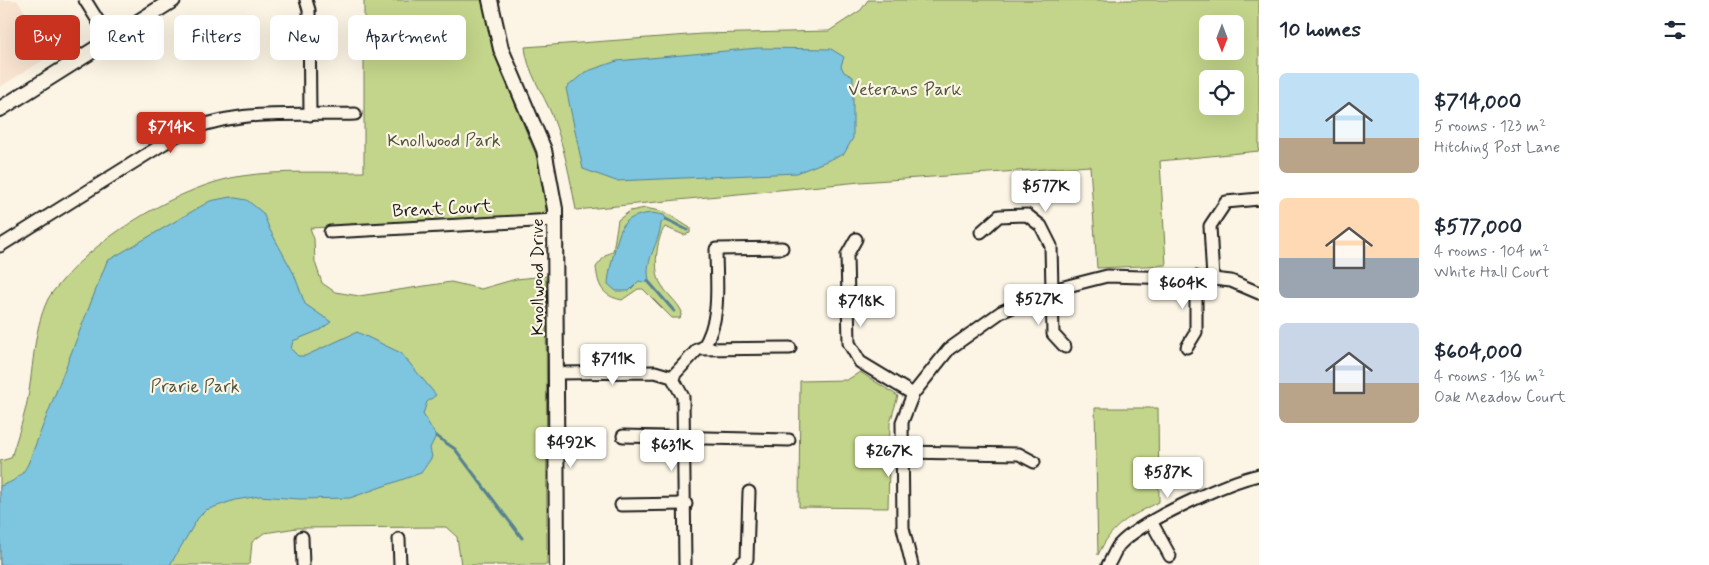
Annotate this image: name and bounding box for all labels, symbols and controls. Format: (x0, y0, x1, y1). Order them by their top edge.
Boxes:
chip: Buy (15, 15, 80, 60)
chip: Rent (90, 15, 164, 60)
chip: Filters (174, 15, 260, 60)
chip: New (270, 15, 338, 60)
chip: Apartment (348, 15, 466, 60)
north arrow (1199, 15, 1244, 60)
map controls (1199, 15, 1244, 115)
text: 10 homes (1279, 16, 1361, 44)
icon: filters (1661, 16, 1689, 44)
button: locate (1199, 70, 1244, 115)
park label: Veterans Park (848, 78, 962, 102)
text: $714,000 (1434, 88, 1521, 116)
icon: home (1319, 93, 1379, 153)
pin: $714K (136, 112, 206, 154)
text: 5 rooms · 123 m² (1434, 116, 1546, 137)
text: $714K (148, 117, 194, 138)
park label: Knollwood Park (387, 129, 501, 153)
text: Hitching Post Lane (1434, 137, 1560, 158)
pin: $577K (1011, 170, 1081, 213)
text: $577K (1022, 176, 1070, 197)
street label: Brent Court (392, 194, 493, 224)
text: $577,000 (1434, 213, 1522, 241)
street label: Knollwood Drive (526, 218, 550, 336)
icon: home (1319, 218, 1379, 278)
text: 4 rooms · 104 m² (1434, 241, 1549, 262)
text: White Hall Court (1434, 262, 1550, 283)
pin: $604K (1148, 268, 1218, 310)
text: $604K (1159, 273, 1207, 294)
pin: $527K (1004, 284, 1074, 326)
pin: $718K (826, 286, 896, 328)
text: $527K (1015, 289, 1063, 310)
text: $718K (838, 291, 884, 312)
text: $604,000 (1434, 338, 1522, 366)
icon: home (1319, 343, 1379, 403)
pin: $711K (578, 344, 648, 386)
text: $711K (591, 349, 635, 370)
text: 4 rooms · 136 m² (1434, 366, 1545, 387)
park label: Prarie Park (150, 375, 240, 399)
text: Oak Meadow Court (1434, 387, 1566, 408)
pin: $492K (536, 426, 606, 469)
pin: $631K (637, 430, 707, 472)
text: $492K (546, 432, 596, 453)
text: $631K (651, 435, 693, 456)
pin: $267K (854, 436, 924, 478)
text: $267K (866, 441, 912, 462)
pin: $587K (1133, 456, 1203, 499)
text: $587K (1144, 462, 1192, 483)

